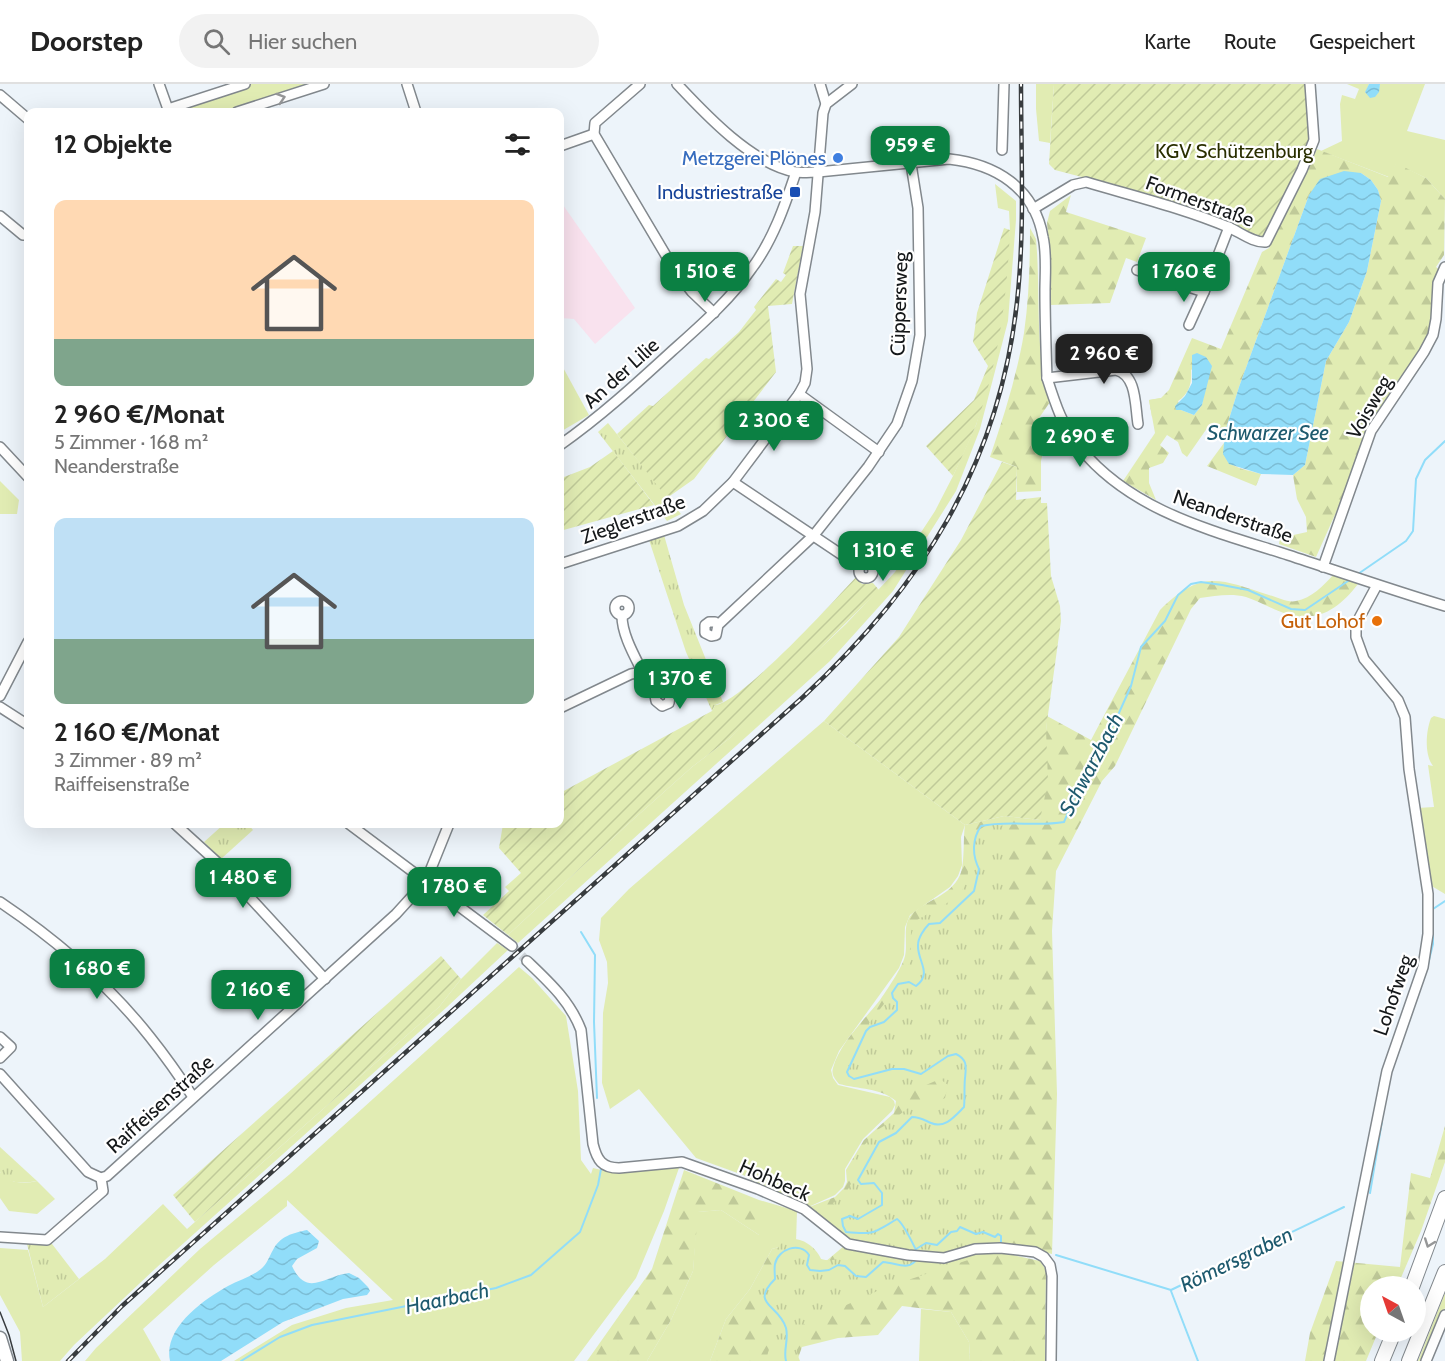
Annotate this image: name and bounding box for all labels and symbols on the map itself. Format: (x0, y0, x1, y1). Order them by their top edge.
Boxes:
one-way arrow (275, 93, 286, 106)
pin: 959 € (868, 126, 952, 177)
park label: KGV Schützenburg (1155, 139, 1314, 163)
place label: Metzgerei Plönes (682, 146, 826, 170)
marker: Metzgerei Plönes (831, 151, 845, 165)
street label: Formerstraße (1143, 170, 1257, 232)
place label: Industriestraße (657, 180, 783, 204)
marker: Industriestraße (788, 185, 802, 199)
street label: Cüppersweg (885, 250, 913, 357)
pin: 1 510 € (650, 252, 760, 303)
pin: 1 760 € (1129, 252, 1239, 303)
street label: An der Lilie (578, 333, 664, 413)
pin: 2 960 € (1049, 334, 1159, 385)
street label: Voisweg (1341, 370, 1397, 443)
pin: 2 300 € (719, 401, 829, 452)
pin: 2 690 € (1025, 417, 1135, 468)
water label: Schwarzer See (1207, 420, 1329, 445)
street label: Neanderstraße (1170, 484, 1296, 548)
street label: Zieglerstraße (578, 489, 688, 549)
pin: 1 310 € (828, 531, 938, 582)
place label: Gut Lohof (1281, 609, 1365, 633)
marker: Gut Lohof (1370, 614, 1384, 628)
pin: 1 370 € (625, 659, 735, 710)
water label: Schwarzbach (1054, 708, 1128, 820)
pin: 1 480 € (188, 858, 298, 909)
pin: 1 780 € (399, 867, 509, 918)
pin: 1 680 € (42, 949, 152, 1000)
street label: Lohofweg (1368, 951, 1418, 1039)
pin: 2 160 € (203, 970, 313, 1021)
street label: Raiffeisenstraße (102, 1050, 218, 1158)
street label: Hohbeck (736, 1154, 814, 1206)
water label: Römersgraben (1176, 1221, 1296, 1297)
one-way arrow (1423, 1237, 1436, 1248)
north arrow (1360, 1276, 1426, 1342)
water label: Haarbach (403, 1277, 491, 1319)

